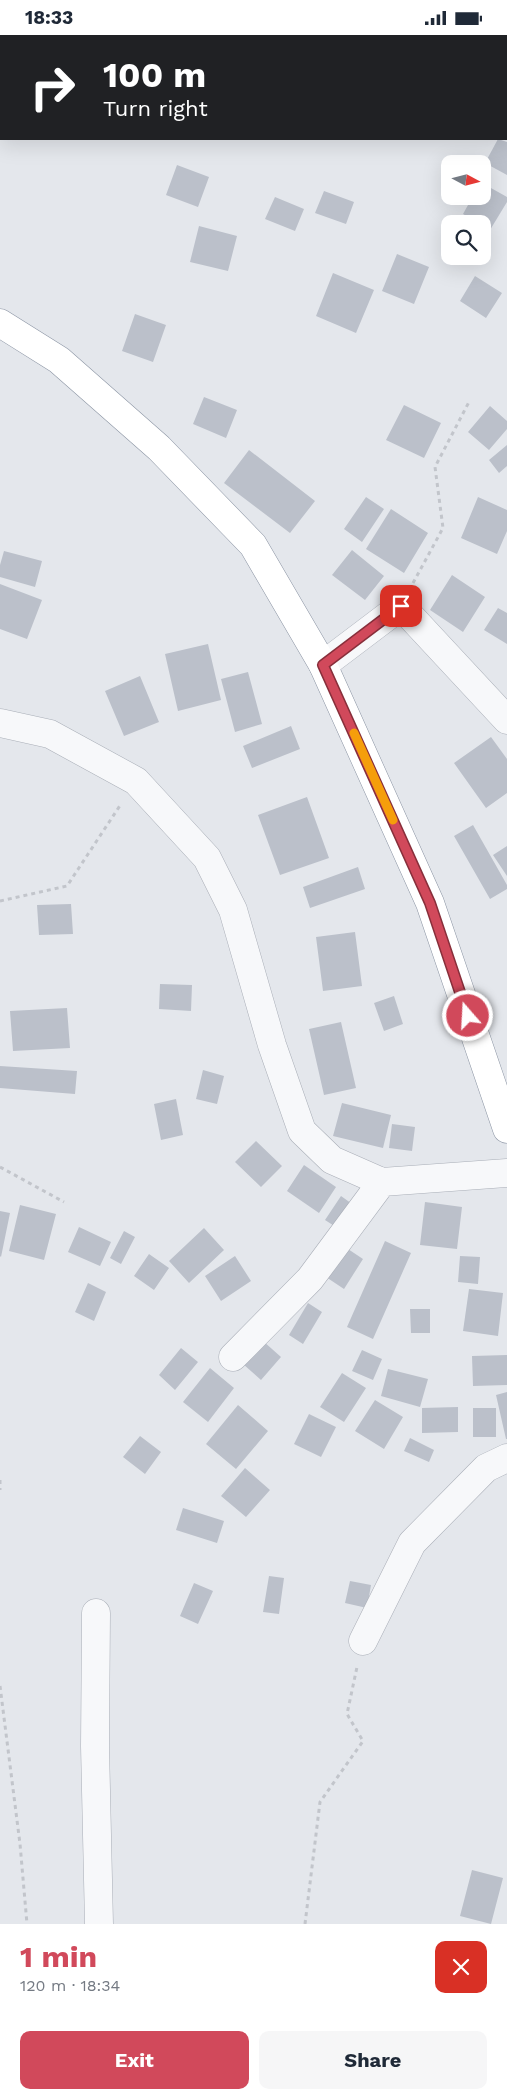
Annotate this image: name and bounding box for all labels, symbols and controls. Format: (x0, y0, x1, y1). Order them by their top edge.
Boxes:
text: 18:33 (25, 6, 73, 29)
text: 100 m (103, 54, 206, 96)
icon: right (20, 55, 85, 120)
text: Turn right (103, 96, 208, 121)
north arrow (441, 155, 491, 205)
map controls (441, 155, 491, 265)
button: search (441, 215, 491, 265)
pin (380, 585, 422, 627)
icon: arrive (387, 592, 415, 620)
position arrow (441, 989, 493, 1041)
text: 1 min (20, 1939, 97, 1974)
button: close (435, 1941, 487, 1993)
text: 120 m · 18:34 (20, 1976, 120, 1995)
button: Exit (20, 2031, 249, 2089)
button: Share (259, 2031, 487, 2089)

